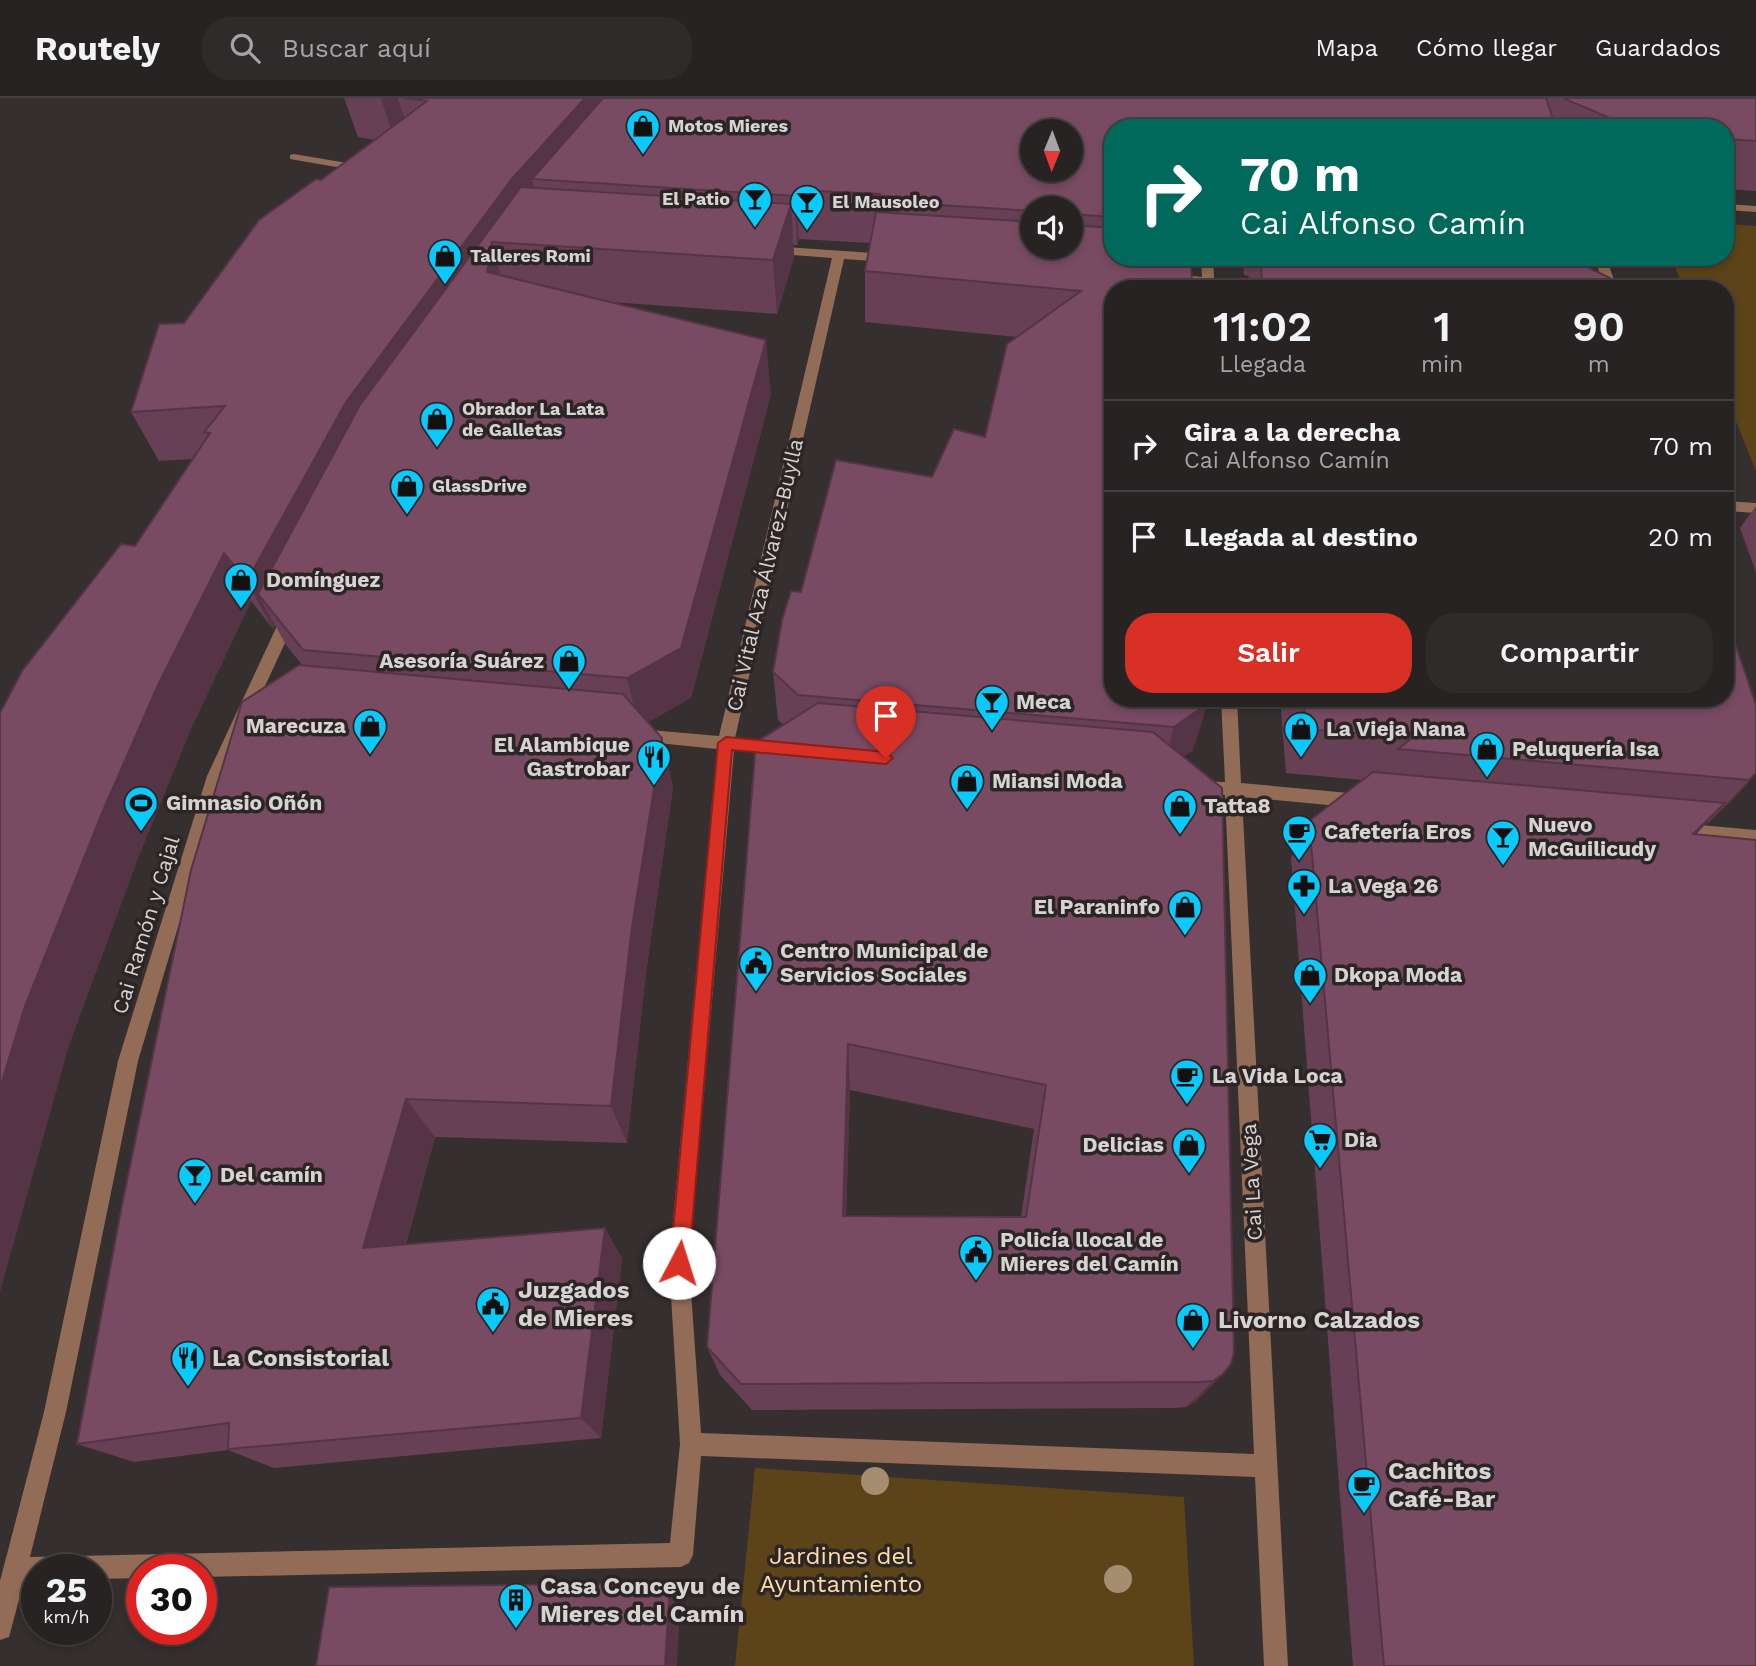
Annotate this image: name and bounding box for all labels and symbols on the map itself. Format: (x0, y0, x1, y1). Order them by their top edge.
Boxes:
shop icon: Motos Mieres (624, 107, 662, 156)
place label: Motos Mieres (668, 115, 789, 136)
north arrow (1020, 119, 1083, 182)
bar icon: El Patio (736, 180, 774, 229)
bar icon: El Mausoleo (788, 183, 826, 232)
place label: El Patio (662, 188, 730, 209)
place label: El Mausoleo (832, 191, 940, 212)
shop icon: Talleres Romi (426, 237, 464, 286)
place label: Talleres Romi (470, 245, 591, 266)
place label: Obrador La Lata de Galletas (462, 398, 605, 440)
shop icon: Obrador La Lata de Galletas (418, 400, 456, 449)
street label: Cai Vital Aza Álvarez-Buylla (721, 436, 808, 714)
shop icon: GlassDrive (388, 467, 426, 516)
place label: GlassDrive (432, 475, 527, 496)
shop icon: Domínguez (222, 561, 260, 610)
place label: Domínguez (266, 567, 380, 592)
shop icon: Asesoría Suárez (550, 642, 588, 691)
place label: Asesoría Suárez (379, 648, 544, 673)
bar icon: Meca (973, 683, 1011, 732)
pin (856, 686, 916, 758)
place label: Meca (1016, 689, 1072, 714)
shop icon: Marecuza (351, 707, 389, 756)
shop icon: La Vieja Nana (1282, 710, 1320, 759)
place label: Marecuza (246, 713, 347, 738)
place label: La Vieja Nana (1326, 716, 1466, 741)
shop icon: Peluquería Isa (1468, 730, 1506, 779)
place label: El Alambique Gastrobar (494, 732, 630, 781)
place label: Peluquería Isa (1512, 736, 1660, 761)
restaurant icon: El Alambique Gastrobar (635, 738, 673, 787)
shop icon: Miansi Moda (948, 762, 986, 811)
place label: Miansi Moda (992, 768, 1123, 793)
sports icon: Gimnasio Oñón (122, 784, 160, 833)
shop icon: Tatta8 (1161, 787, 1199, 836)
place label: Gimnasio Oñón (166, 790, 322, 815)
place label: Tatta8 (1204, 793, 1271, 818)
place label: Nuevo McGuilicudy (1528, 812, 1656, 861)
cafe icon: Cafetería Eros (1280, 813, 1318, 862)
bar icon: Nuevo McGuilicudy (1484, 818, 1522, 867)
place label: Cafetería Eros (1324, 819, 1471, 844)
street label: Cai Ramón y Cajal (107, 832, 185, 1017)
pharmacy icon: La Vega 26 (1285, 867, 1323, 916)
place label: La Vega 26 (1328, 873, 1439, 898)
shop icon: El Paraninfo (1166, 888, 1204, 937)
place label: El Paraninfo (1034, 894, 1160, 919)
place label: Centro Municipal de Servicios Sociales (780, 938, 988, 987)
public building icon: Centro Municipal de Servicios Sociales (737, 944, 775, 993)
shop icon: Dkopa Moda (1291, 956, 1329, 1005)
place label: Dkopa Moda (1334, 962, 1463, 987)
cafe icon: La Vida Loca (1168, 1057, 1206, 1106)
place label: La Vida Loca (1212, 1063, 1344, 1088)
supermarket icon: Dia (1301, 1121, 1339, 1170)
street label: Cai La Vega (1236, 1123, 1267, 1241)
shop icon: Delicias (1170, 1126, 1208, 1175)
place label: Dia (1344, 1127, 1378, 1152)
place label: Delicias (1082, 1132, 1164, 1157)
bar icon: Del camín (176, 1156, 214, 1205)
place label: Del camín (220, 1162, 323, 1187)
position arrow (642, 1226, 716, 1300)
place label: Policía llocal de Mieres del Camín (1000, 1227, 1179, 1276)
public building icon: Policía llocal de Mieres del Camín (957, 1233, 995, 1282)
place label: Juzgados de Mieres (518, 1276, 634, 1332)
public building icon: Juzgados de Mieres (474, 1285, 512, 1334)
shop icon: Livorno Calzados (1174, 1301, 1212, 1350)
place label: Livorno Calzados (1218, 1306, 1420, 1334)
restaurant icon: La Consistorial (169, 1339, 207, 1388)
place label: La Consistorial (212, 1344, 389, 1372)
place label: Cachitos Café-Bar (1388, 1457, 1496, 1513)
cafe icon: Cachitos Café-Bar (1345, 1466, 1383, 1515)
park label: Jardines del Ayuntamiento (760, 1542, 922, 1598)
speed limit sign: 30 (126, 1554, 217, 1645)
place label: Casa Conceyu de Mieres del Camín (540, 1572, 744, 1628)
building icon: Casa Conceyu de Mieres del Camín (497, 1581, 535, 1630)

